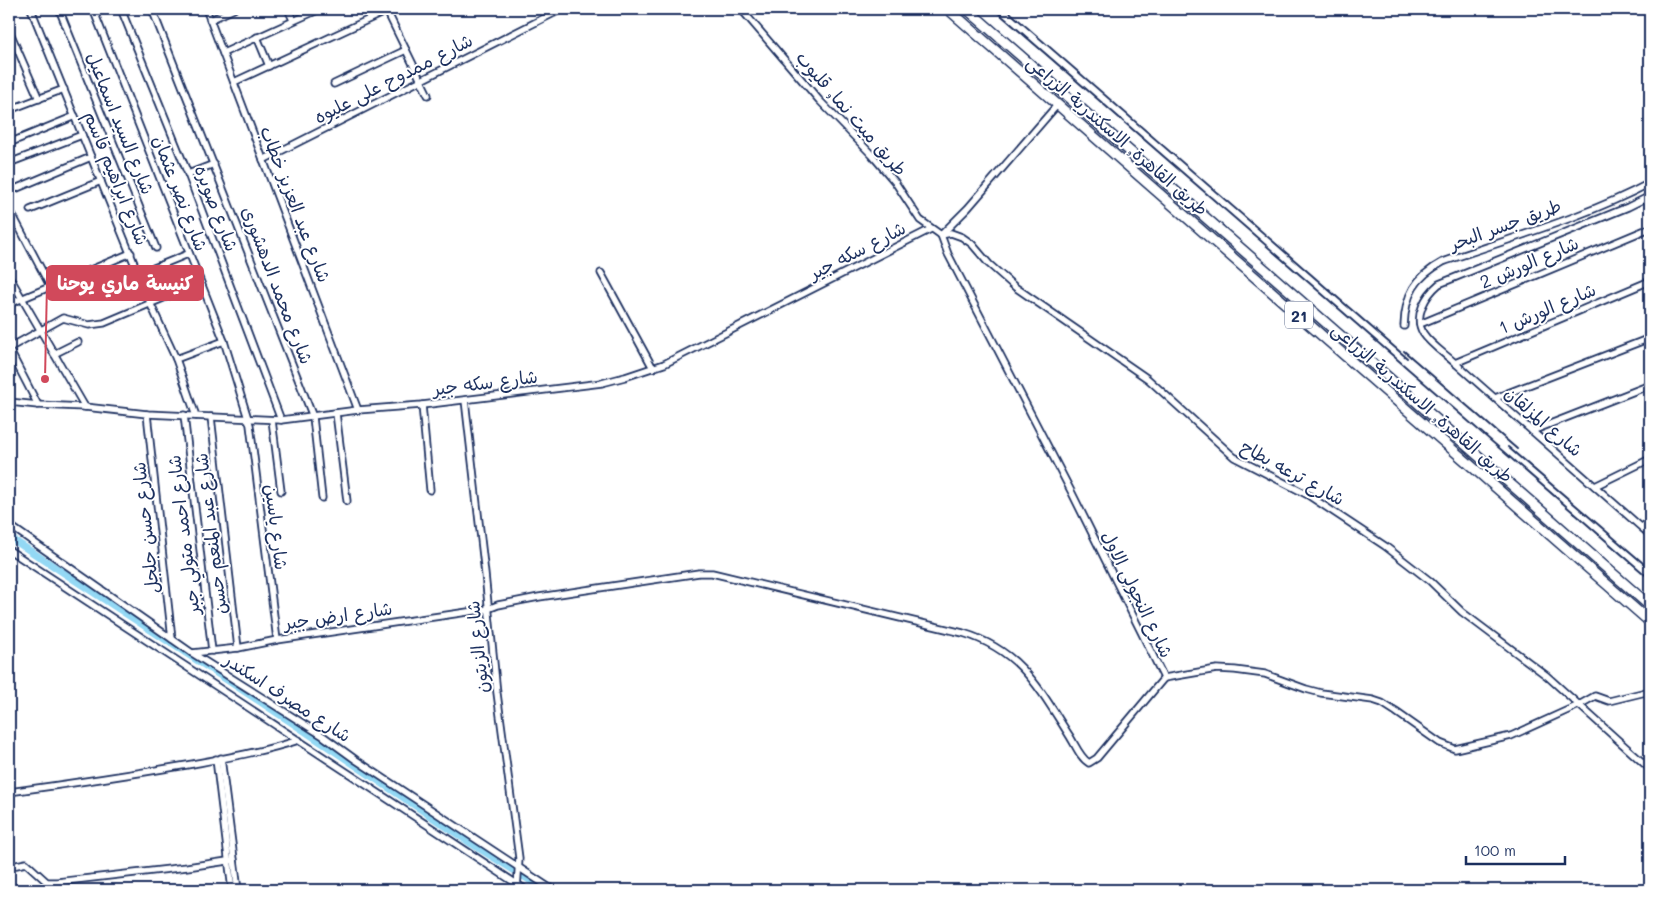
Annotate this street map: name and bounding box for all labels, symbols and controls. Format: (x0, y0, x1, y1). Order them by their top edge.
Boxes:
street label: شارع ممدوح على عليوه (310, 28, 477, 129)
street label: طريق ميت نما, قليوب (791, 46, 913, 180)
street label: شارع السيد اسماعيل (81, 48, 161, 198)
street label: طريق القاهرة, الاسكندرية الزراعى (1022, 50, 1214, 220)
street label: شارع ابراهيم قاسم (76, 107, 155, 250)
street label: شارع عبد العزيز خطاب (254, 122, 337, 286)
street label: شارع نصر عثمان (147, 132, 214, 255)
street label: شارع صويره (189, 162, 244, 255)
street label: طريق جسر البحر (1444, 193, 1564, 256)
street label: شارع محمد الدهشورى (236, 203, 319, 368)
street label: شارع سكه جير (803, 215, 910, 286)
street label: شارع الورش 2 (1476, 230, 1582, 295)
callout: كنيسة ماري يوحنا (47, 266, 203, 300)
text: كنيسة ماري يوحنا (57, 270, 194, 298)
street label: شارع الورش 1 (1495, 277, 1600, 340)
road number: 21 (1285, 302, 1313, 328)
street label: طريق القاهرة, الاسكندرية الزراعى (1327, 317, 1519, 487)
street label: شارع سكه جير (429, 364, 539, 402)
street label: شارع المزلقان (1499, 381, 1588, 462)
street label: شارع ترعه بطاح (1236, 434, 1349, 511)
street label: شارع عبد المنعم حسن (188, 451, 235, 616)
street label: شارع احمد متولي جبر (161, 453, 210, 618)
street label: شارع حسن جلجل (126, 461, 165, 595)
street label: شارع ياسين (259, 483, 294, 571)
street label: شارع النجولى الاول (1096, 526, 1179, 662)
street label: شارع ارض جبر (280, 596, 394, 636)
street label: شارع الزيتون (460, 599, 495, 694)
street label: شارع مصرف اسكندر (218, 646, 356, 748)
scale bar (1466, 834, 1565, 866)
text: 100 m (1474, 840, 1516, 860)

